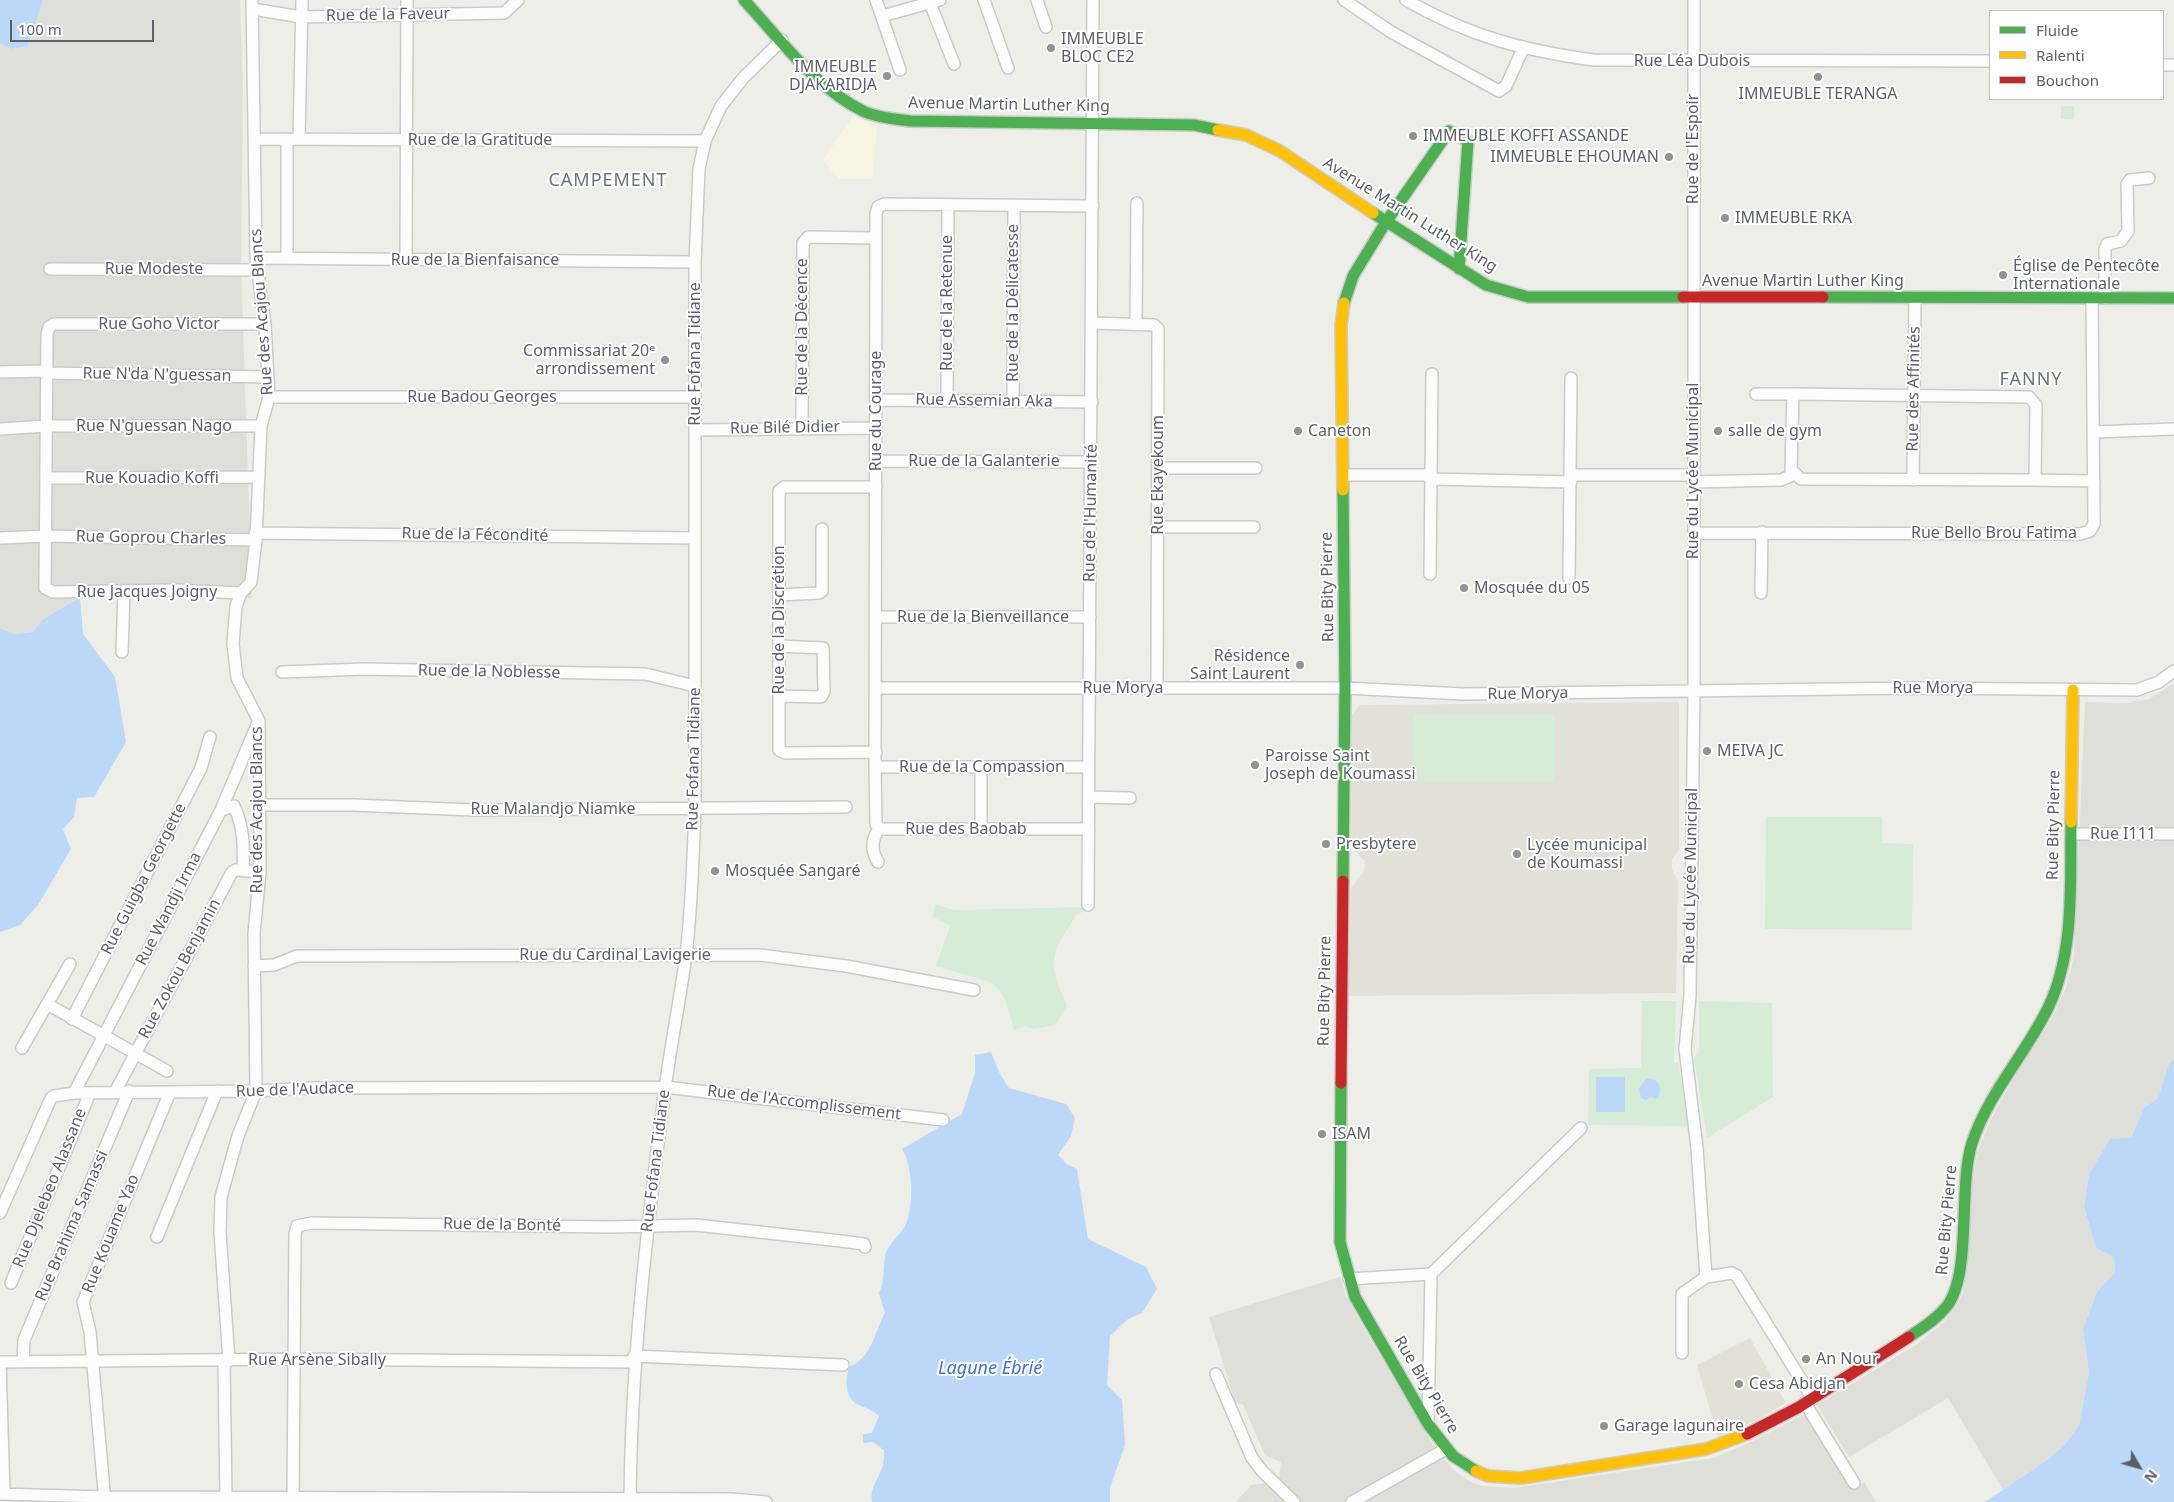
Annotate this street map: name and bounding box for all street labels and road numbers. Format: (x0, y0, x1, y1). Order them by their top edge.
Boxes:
street label: Rue de la Faveur (326, 4, 450, 26)
street label: Rue Léa Dubois (1634, 51, 1750, 71)
street label: Avenue Martin Luther King (908, 94, 1110, 116)
street label: Rue de l'Espoir (1683, 94, 1703, 204)
street label: Rue de la Gratitude (408, 130, 552, 150)
street label: Avenue Martin Luther King (1319, 153, 1501, 277)
street label: Rue de la Délicatesse (1003, 224, 1023, 382)
street label: Rue des Acajou Blancs (247, 228, 277, 396)
street label: Rue de la Retenue (937, 235, 957, 371)
street label: Rue de la Bienfaisance (391, 250, 559, 270)
street label: Rue de la Décence (792, 258, 812, 396)
street label: Rue Modeste (105, 259, 203, 279)
street label: Avenue Martin Luther King (1702, 271, 1904, 291)
street label: Rue Fofana Tidiane (685, 282, 705, 426)
street label: Rue Goho Victor (98, 314, 220, 334)
street label: Rue des Affinités (1903, 326, 1925, 452)
street label: Rue du Courage (866, 351, 886, 471)
street label: Rue N'da N'guessan (82, 364, 232, 386)
street label: Rue du Lycée Municipal (1683, 383, 1703, 559)
street label: Rue Badou Georges (407, 387, 557, 407)
street label: Rue Assemian Aka (915, 390, 1053, 412)
street label: Rue Ekayekoum (1148, 415, 1168, 535)
street label: Rue N'guessan Nago (76, 416, 232, 436)
street label: Rue Bilé Didier (730, 417, 840, 439)
street label: Rue de l'Humanité (1080, 444, 1102, 582)
street label: Rue de la Galanterie (908, 451, 1060, 471)
street label: Rue Kouadio Koffi (85, 468, 219, 488)
street label: Rue Bello Brou Fatima (1911, 523, 2077, 543)
street label: Rue de la Fécondité (402, 524, 548, 546)
street label: Rue Goprou Charles (76, 527, 226, 549)
street label: Rue Bity Pierre (1317, 532, 1339, 642)
street label: Rue de la Discrétion (769, 545, 789, 695)
street label: Rue Jacques Joigny (77, 582, 217, 602)
street label: Rue de la Bienveillance (897, 607, 1069, 627)
street label: Rue de la Noblesse (418, 661, 560, 683)
street label: Rue Morya (1083, 678, 1163, 698)
street label: Rue Morya (1893, 678, 1973, 698)
street label: Rue Morya (1487, 684, 1569, 704)
street label: Rue Fofana Tidiane (683, 687, 705, 831)
street label: Rue des Acajou Blancs (247, 726, 267, 894)
street label: Rue de la Compassion (899, 757, 1065, 777)
street label: Rue Bity Pierre (2043, 770, 2065, 880)
street label: Rue du Lycée Municipal (1680, 788, 1702, 964)
street label: Rue Malandjo Niamke (470, 799, 636, 819)
street label: Rue Guigba Georgette (97, 800, 191, 958)
street label: Rue des Baobab (905, 819, 1027, 839)
street label: Rue I111 (2090, 824, 2156, 844)
street label: Rue Wandji Irma (132, 849, 206, 969)
street label: Rue Zokou Benjamin (135, 896, 225, 1042)
street label: Rue Bity Pierre (1314, 936, 1336, 1046)
street label: Rue du Cardinal Lavigerie (519, 945, 711, 965)
street label: Rue de l'Audace (236, 1078, 354, 1102)
street label: Rue de l'Accomplissement (706, 1082, 902, 1124)
street label: Rue Fofana Tidiane (638, 1089, 674, 1233)
street label: Rue Djelebeo Alassane (9, 1105, 91, 1271)
street label: Rue Brahima Samassi (32, 1148, 112, 1304)
street label: Rue Bity Pierre (1933, 1164, 1961, 1276)
street label: Rue Kouame Yao (78, 1172, 144, 1296)
street label: Rue de la Bonté (443, 1214, 561, 1236)
street label: Rue Bity Pierre (1389, 1333, 1463, 1437)
street label: Rue Arsène Sibally (248, 1350, 386, 1370)

